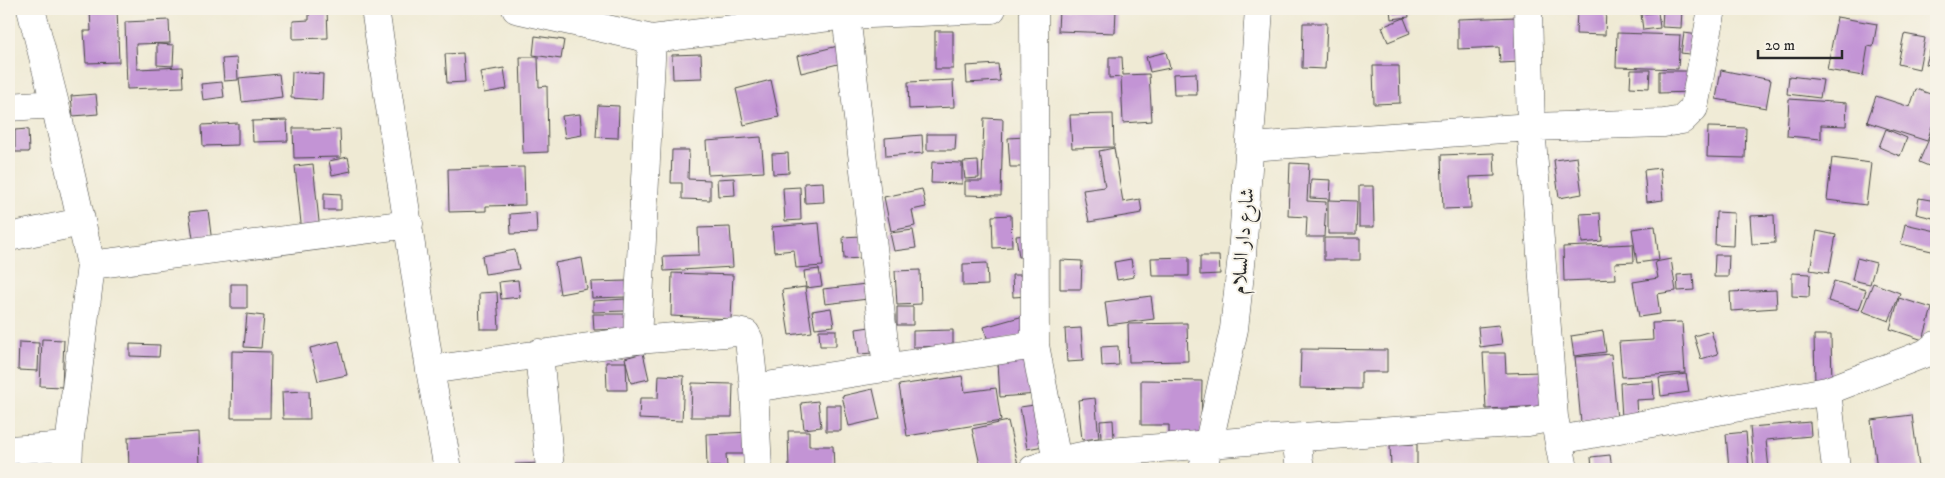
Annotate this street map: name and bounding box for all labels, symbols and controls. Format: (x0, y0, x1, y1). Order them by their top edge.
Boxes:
scale bar (1758, 28, 1841, 60)
text: 20 m (1765, 36, 1795, 55)
street label: شارع دار السلام (1226, 187, 1265, 296)

